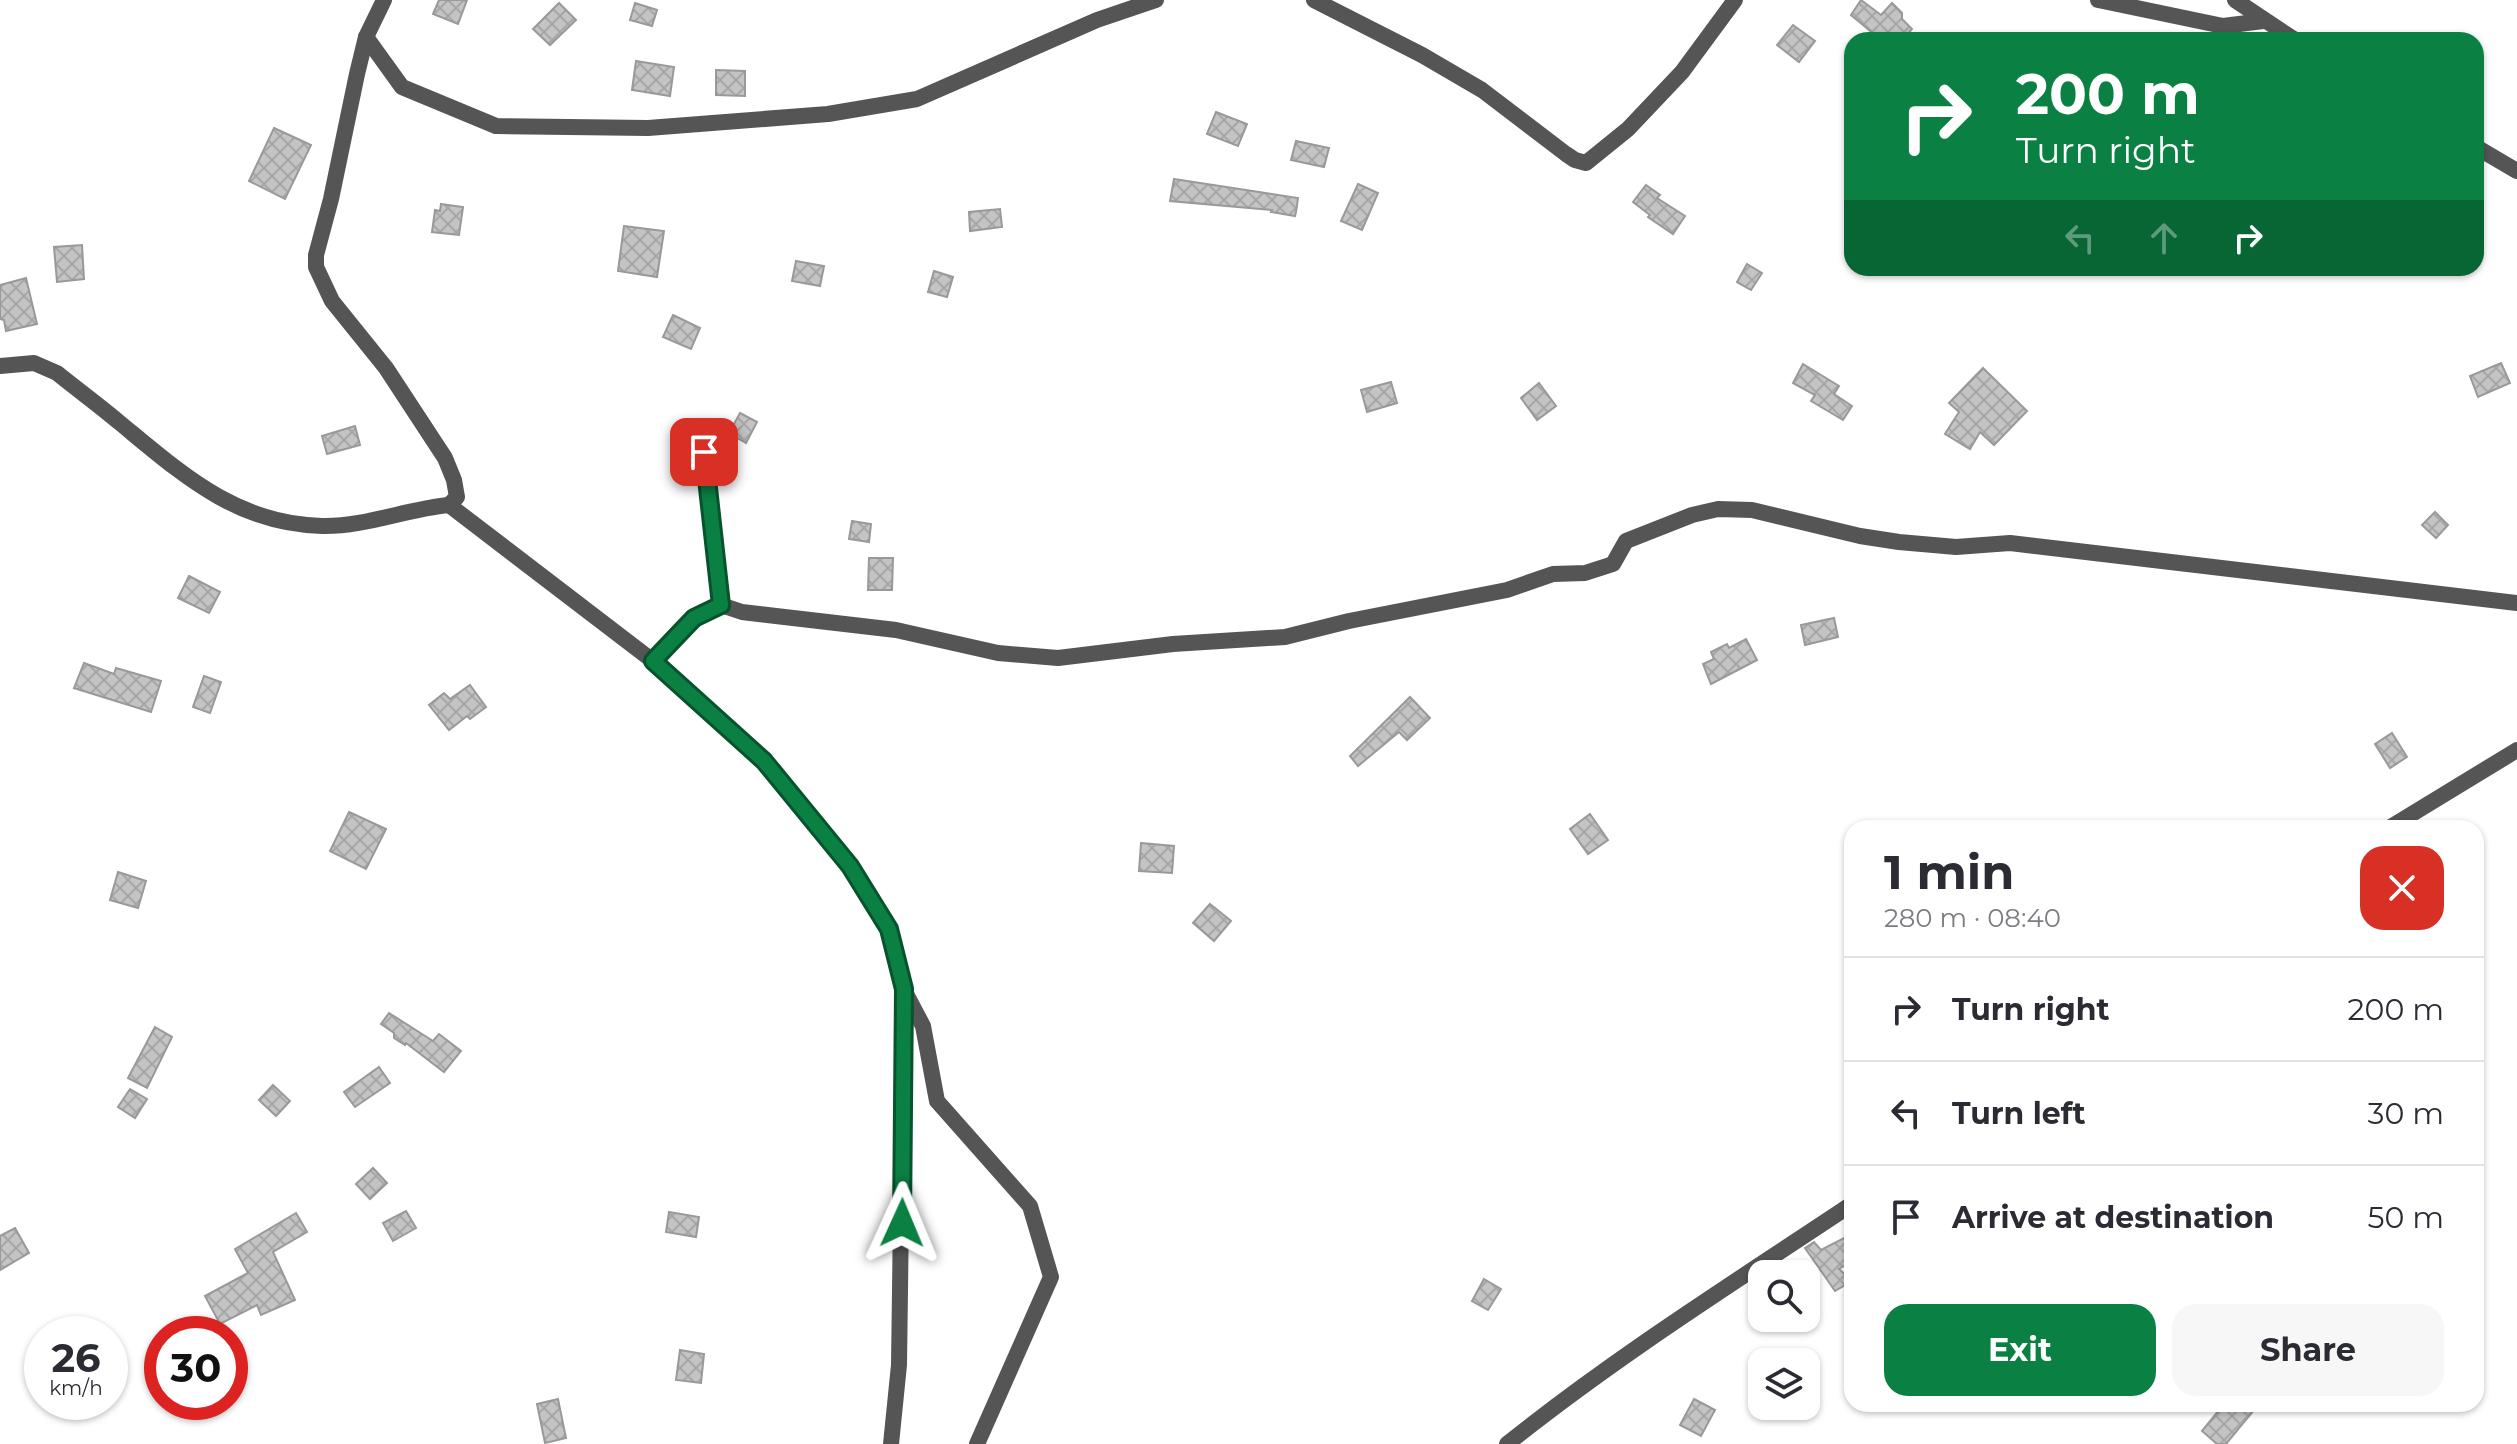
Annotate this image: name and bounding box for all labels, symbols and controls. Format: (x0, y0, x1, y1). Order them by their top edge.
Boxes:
text: 200 m (2016, 60, 2200, 128)
icon: right (1884, 64, 1988, 168)
text: Turn right (2016, 128, 2196, 172)
icon: left (2058, 216, 2102, 260)
icon: ahead (2142, 216, 2186, 260)
icon: right (2226, 216, 2270, 260)
pin (670, 418, 738, 486)
icon: arrive (682, 430, 726, 474)
text: 1 min (1884, 843, 2014, 901)
button: close (2360, 846, 2444, 930)
text: 280 m · 08:40 (1884, 902, 2061, 934)
icon: right (1884, 987, 1928, 1031)
text: Turn right (1952, 991, 2109, 1028)
text: 200 m (2348, 991, 2444, 1028)
icon: left (1884, 1091, 1928, 1135)
text: Turn left (1952, 1095, 2085, 1132)
text: 30 m (2368, 1095, 2444, 1132)
position arrow (860, 1181, 944, 1265)
icon: arrive (1884, 1195, 1928, 1239)
text: Arrive at destination (1952, 1199, 2274, 1236)
text: 50 m (2367, 1199, 2444, 1236)
map controls (1748, 1260, 1820, 1420)
button: search (1748, 1260, 1820, 1332)
button: Exit (1884, 1304, 2156, 1396)
button: Share (2172, 1304, 2444, 1396)
speed limit sign: 30 (144, 1316, 248, 1420)
text: 26 (51, 1333, 101, 1382)
button: layers (1748, 1348, 1820, 1420)
text: km/h (49, 1376, 103, 1400)

